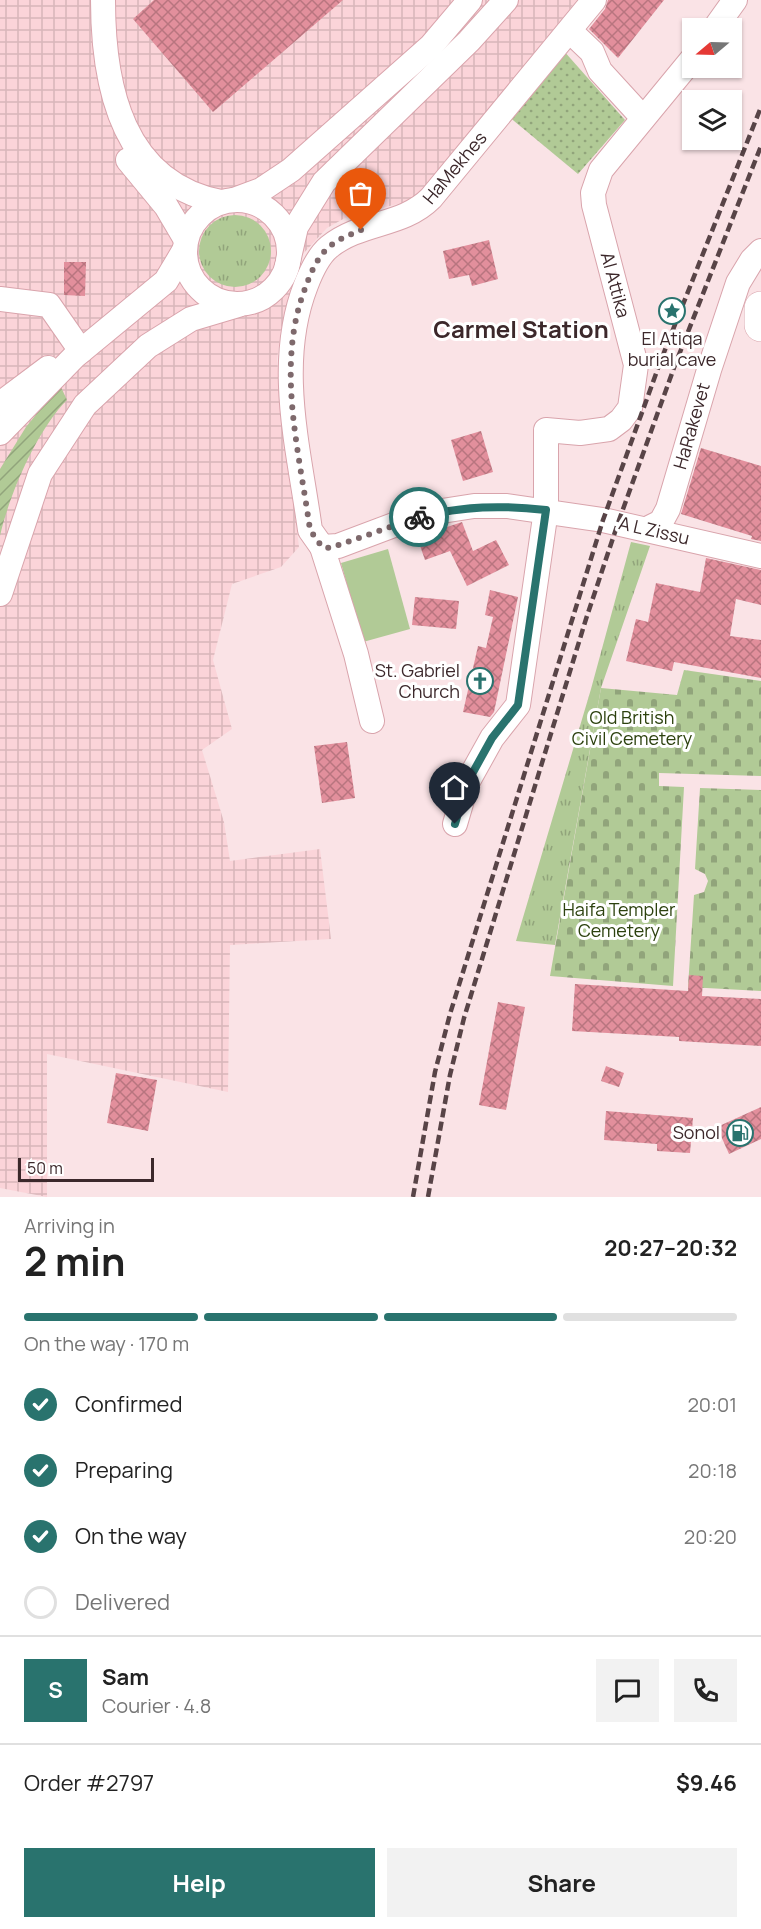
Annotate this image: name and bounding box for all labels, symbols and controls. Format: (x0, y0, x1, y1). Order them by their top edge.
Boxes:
north arrow (682, 18, 742, 78)
map controls (682, 18, 742, 150)
button: layers (682, 90, 742, 150)
street label: HaMekhes (417, 126, 492, 209)
pin (335, 168, 386, 230)
icon: bag (344, 177, 377, 210)
street label: Al Attika (596, 249, 636, 320)
place icon: El Atiqa burial cave (657, 296, 687, 326)
district label: Carmel Station (433, 312, 609, 345)
place label: El Atiqa burial cave (628, 326, 716, 371)
street label: HaRakevet (667, 380, 715, 472)
courier (389, 487, 449, 547)
icon: bike (403, 501, 436, 534)
street label: A L Zissu (617, 510, 692, 550)
place label: St. Gabriel Church (375, 658, 460, 703)
church icon: St. Gabriel Church (465, 666, 495, 696)
park label: Old British Civil Cemetery (572, 705, 693, 750)
pin (429, 762, 480, 824)
icon: home (438, 771, 471, 804)
park label: Haifa Templer Cemetery (563, 897, 676, 942)
fuel station icon: Sonol (725, 1118, 755, 1148)
place label: Sonol (673, 1120, 720, 1144)
scale bar (18, 1155, 154, 1182)
text: 50 m (27, 1157, 63, 1179)
text: Arriving in (24, 1212, 115, 1239)
text: 20:27–20:32 (604, 1233, 737, 1263)
text: 2 min (24, 1234, 125, 1288)
text: On the way · 170 m (24, 1330, 189, 1357)
icon: check (24, 1388, 57, 1421)
text: Confirmed (75, 1389, 183, 1419)
text: 20:01 (687, 1391, 737, 1418)
icon: check (24, 1454, 57, 1487)
text: Preparing (75, 1455, 173, 1485)
text: 20:18 (688, 1457, 737, 1484)
icon: check (24, 1520, 57, 1553)
text: On the way (75, 1521, 187, 1551)
text: 20:20 (684, 1523, 737, 1550)
text: Delivered (75, 1587, 170, 1617)
button: chat (596, 1659, 659, 1722)
button: phone (674, 1659, 737, 1722)
text: Sam (102, 1662, 149, 1692)
text: S (48, 1675, 63, 1705)
text: Courier · 4.8 (102, 1692, 211, 1719)
text: Order #2797 (24, 1768, 154, 1798)
text: $9.46 (676, 1768, 737, 1798)
button: Help (24, 1848, 375, 1917)
button: Share (387, 1848, 737, 1917)

